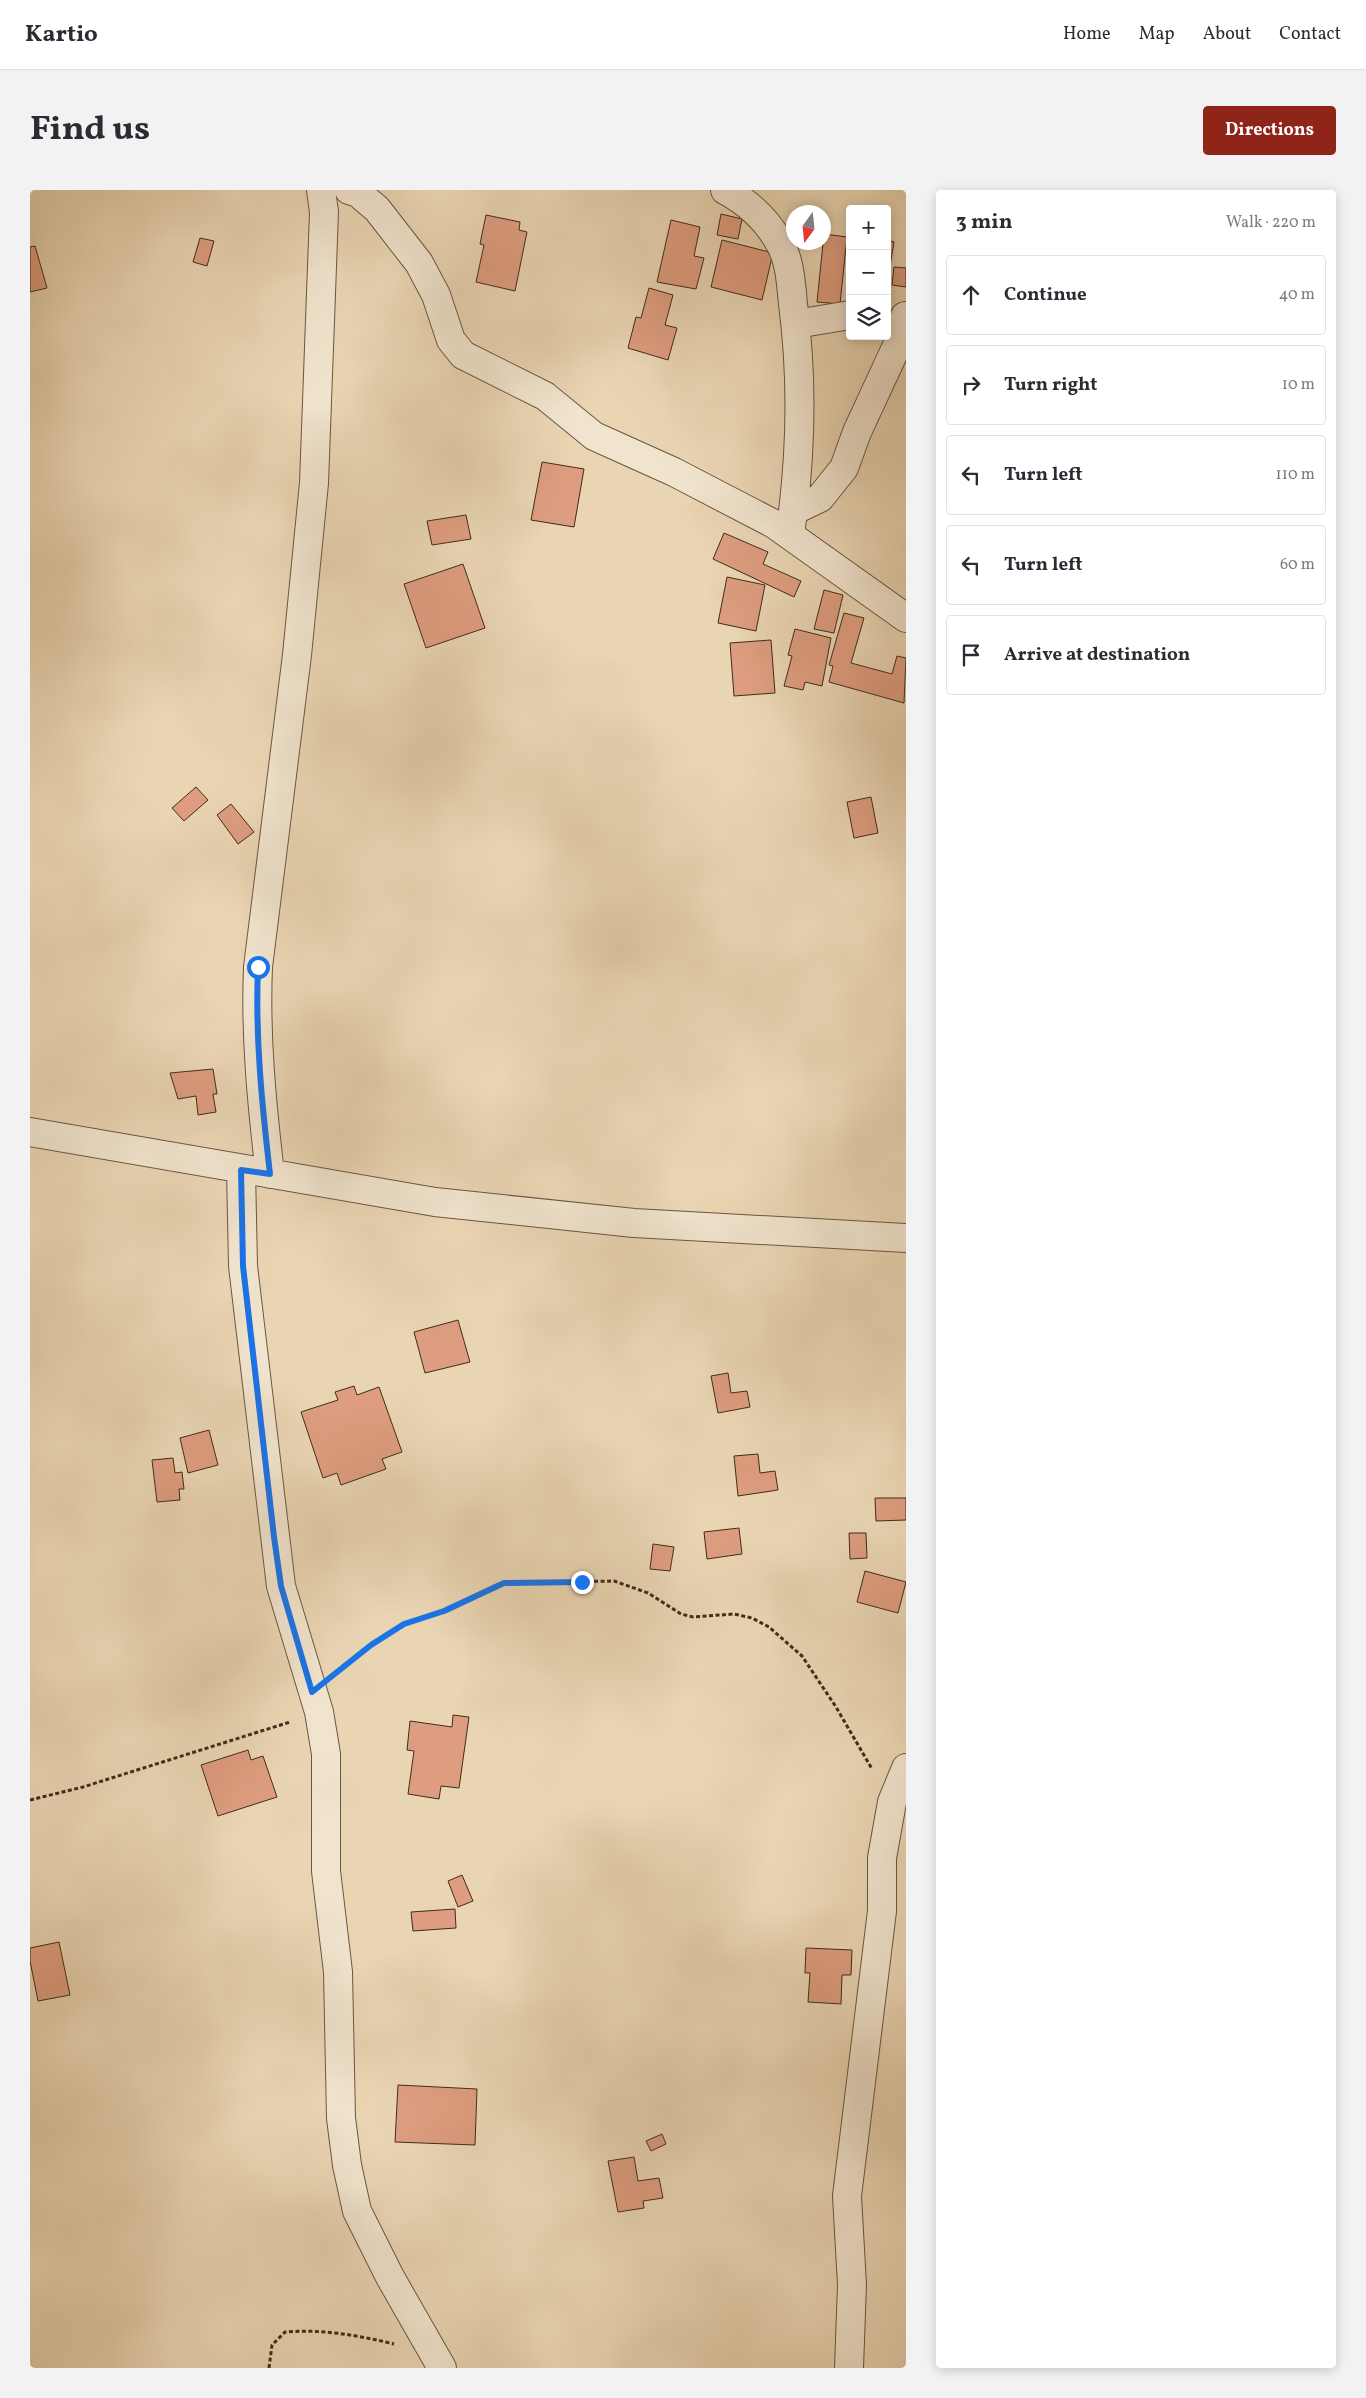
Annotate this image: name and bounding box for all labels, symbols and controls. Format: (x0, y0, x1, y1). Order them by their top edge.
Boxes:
text: Kartio (25, 18, 98, 52)
text: Home (1063, 22, 1111, 47)
text: Map (1139, 22, 1175, 47)
text: About (1203, 22, 1251, 47)
text: Contact (1279, 22, 1341, 47)
text: Find us (30, 106, 150, 154)
button: Directions (1203, 106, 1336, 155)
north arrow (786, 205, 831, 250)
map controls (846, 205, 891, 340)
button: + (846, 205, 891, 250)
text: 3 min (956, 208, 1012, 237)
text: Walk · 220 m (1226, 212, 1316, 234)
button: − (846, 250, 891, 295)
icon: ahead (957, 281, 985, 309)
text: Continue (1004, 282, 1087, 308)
text: 40 m (1279, 284, 1315, 306)
button: layers (846, 295, 891, 340)
icon: right (957, 371, 985, 399)
text: Turn right (1004, 372, 1097, 398)
text: 10 m (1282, 374, 1315, 396)
icon: left (957, 461, 985, 489)
text: Turn left (1004, 462, 1083, 488)
text: 110 m (1276, 464, 1315, 486)
icon: left (957, 551, 985, 579)
text: Turn left (1004, 552, 1083, 578)
text: 60 m (1280, 554, 1315, 576)
icon: arrive (957, 641, 985, 669)
text: Arrive at destination (1004, 642, 1190, 668)
route start (247, 956, 270, 979)
route end (571, 1571, 594, 1594)

